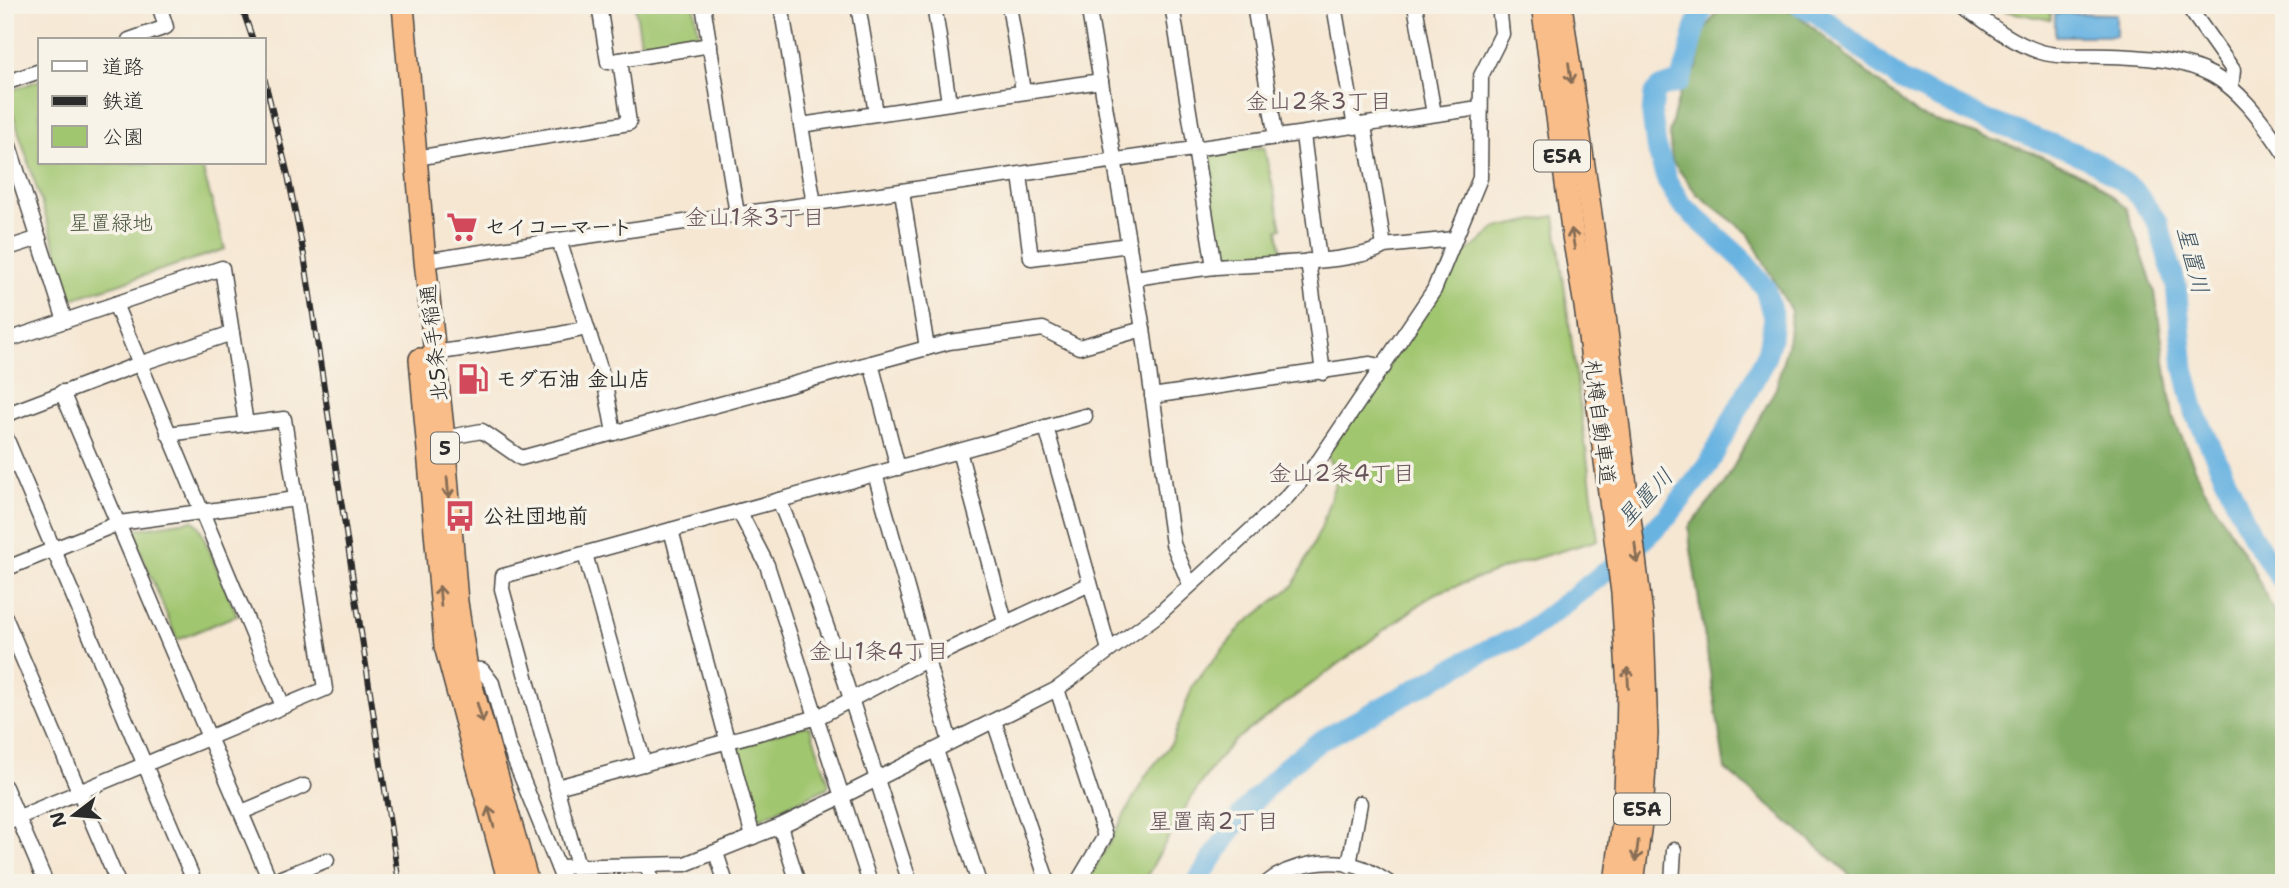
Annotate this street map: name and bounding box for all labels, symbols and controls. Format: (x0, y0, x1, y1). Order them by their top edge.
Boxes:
legend (38, 38, 266, 164)
text: 道路 (102, 53, 144, 81)
one-way arrow (1564, 61, 1577, 84)
district label: 金山2条3丁目 (1245, 86, 1393, 116)
text: 鉄道 (102, 87, 144, 115)
text: 公園 (102, 123, 144, 151)
road number: E5A (1534, 140, 1590, 172)
district label: 金山1条3丁目 (685, 202, 825, 232)
park label: 星置緑地 (69, 209, 153, 237)
supermarket icon: セイコーマート (445, 210, 479, 244)
place label: セイコーマート (485, 213, 633, 241)
water label: 星置川 (2170, 223, 2216, 297)
one-way arrow (1566, 228, 1579, 251)
street label: 北5条手稲通 (414, 283, 454, 403)
street label: 札樽自動車道 (1578, 358, 1622, 486)
fuel station icon: モダ石油 金山店 (456, 362, 490, 396)
place label: モダ石油 金山店 (496, 365, 650, 393)
road number: 5 (431, 432, 459, 463)
district label: 金山2条4丁目 (1268, 458, 1416, 488)
water label: 星置川 (1611, 462, 1679, 532)
one-way arrow (442, 476, 455, 499)
bus stop icon: 公社団地前 (443, 499, 477, 533)
place label: 公社団地前 (483, 502, 588, 530)
one-way arrow (1629, 541, 1642, 564)
one-way arrow (433, 585, 446, 608)
district label: 金山1条4丁目 (809, 636, 949, 666)
one-way arrow (1621, 667, 1634, 690)
one-way arrow (474, 701, 487, 723)
north arrow (38, 780, 108, 850)
road number: E5A (1614, 794, 1670, 824)
one-way arrow (483, 806, 496, 828)
district label: 星置南2丁目 (1148, 806, 1280, 836)
text: N (44, 809, 72, 830)
one-way arrow (1631, 839, 1644, 862)

